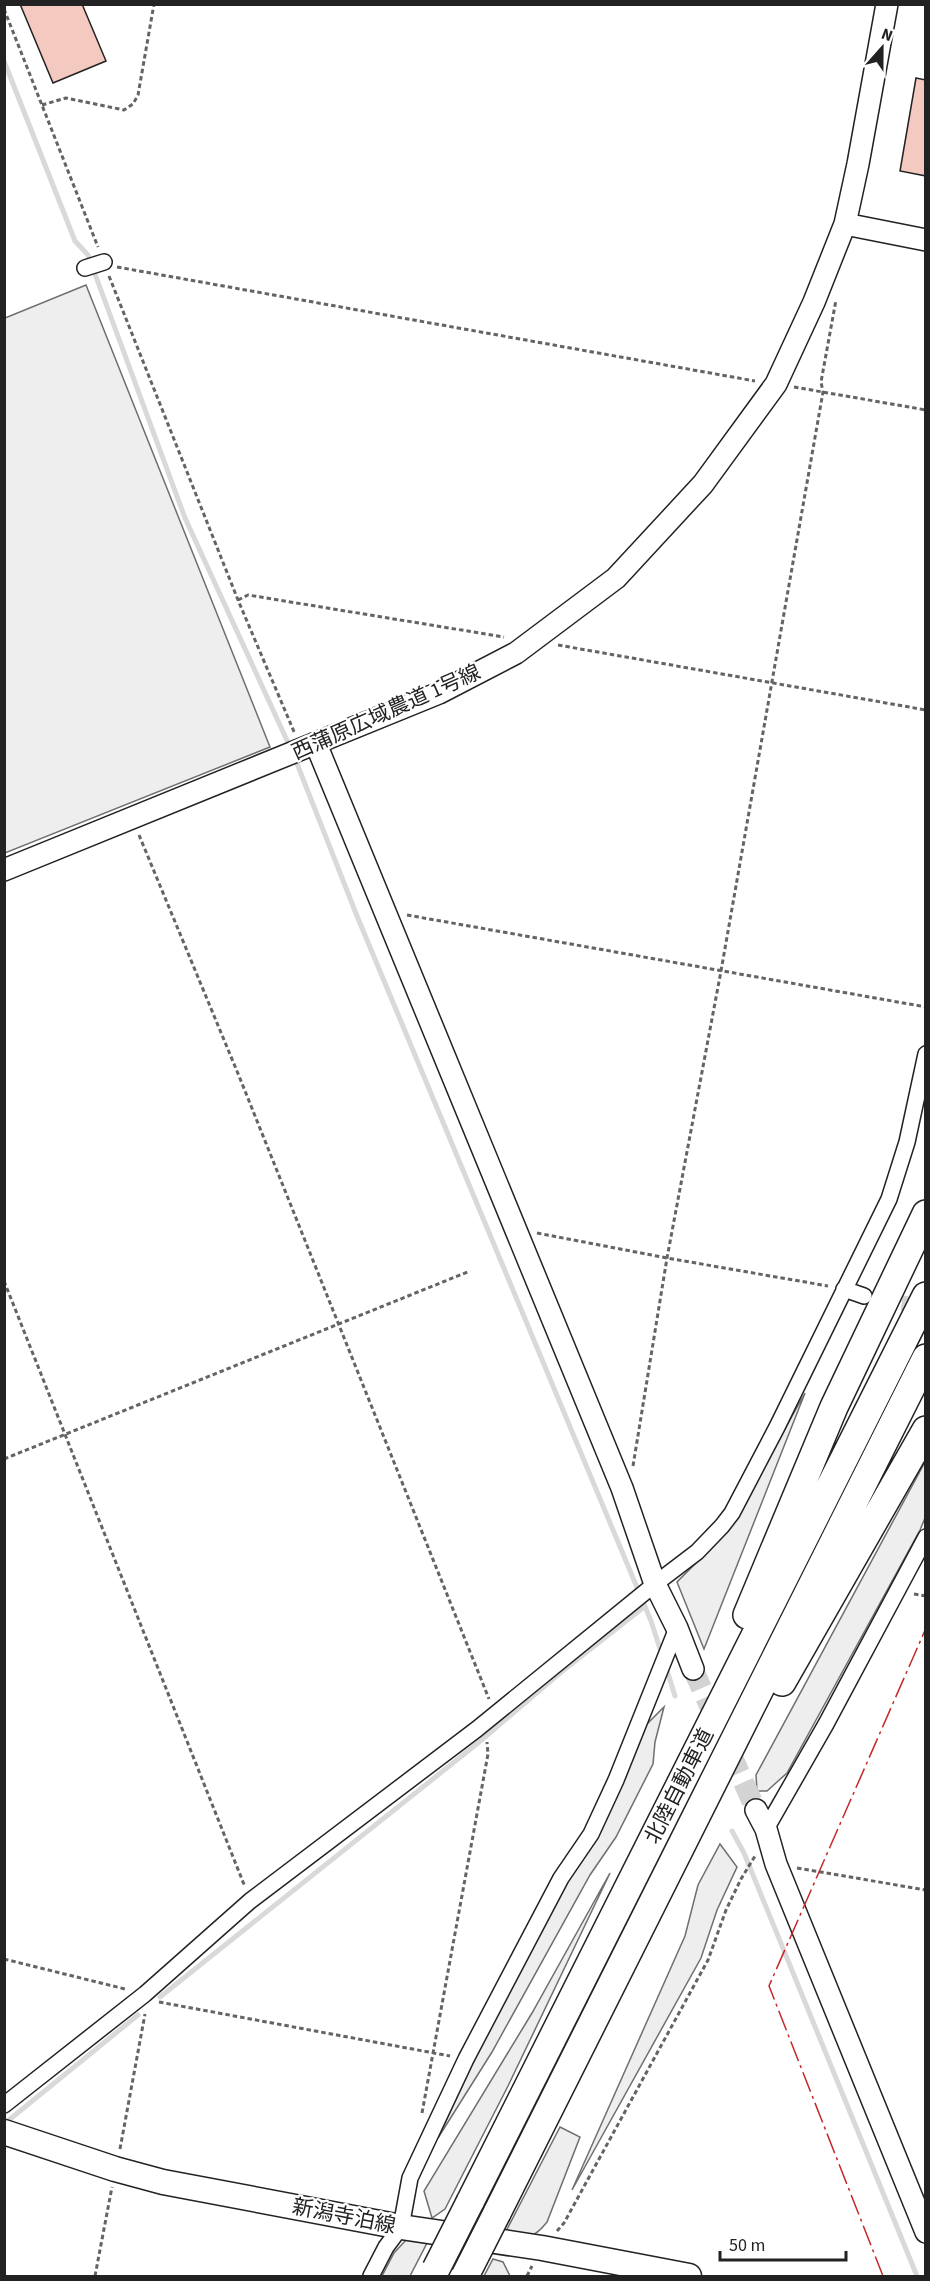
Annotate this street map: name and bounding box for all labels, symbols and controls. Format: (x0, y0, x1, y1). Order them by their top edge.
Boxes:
north arrow (852, 18, 912, 78)
text: N (878, 23, 896, 47)
street label: 西蒲原広域農道 1号線 (287, 657, 485, 767)
street label: 北陸自動車道 (637, 1723, 721, 1849)
street label: 新潟寺泊線 (290, 2191, 398, 2241)
scale bar (720, 2224, 846, 2262)
text: 50 m (729, 2233, 765, 2258)

